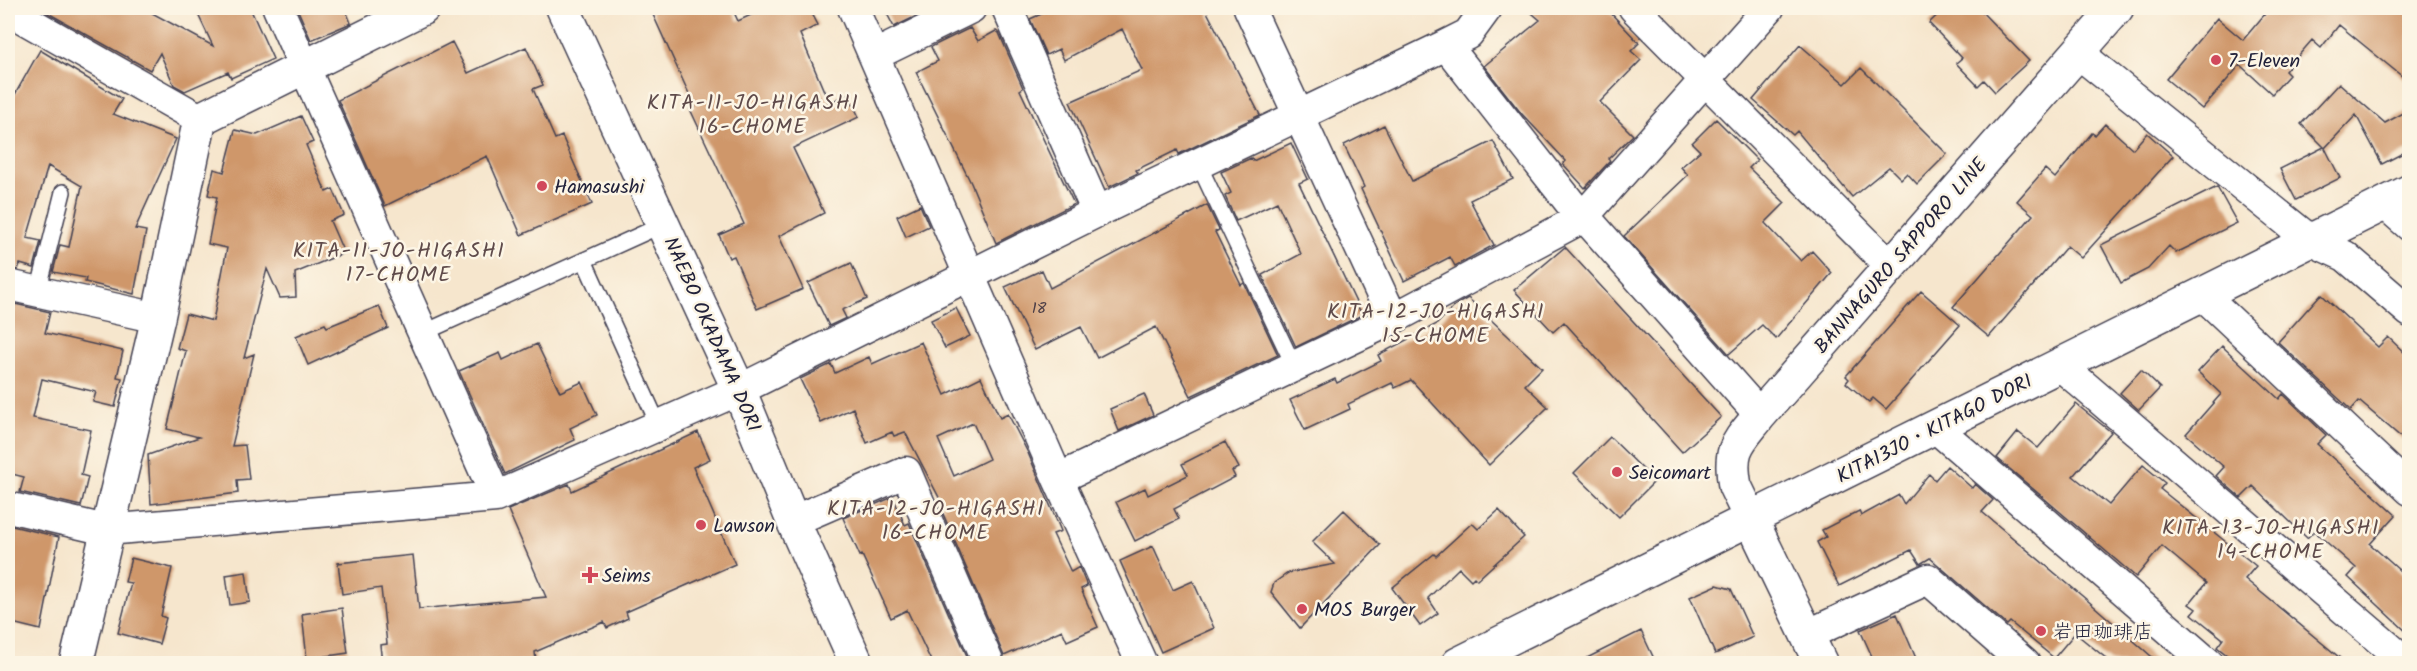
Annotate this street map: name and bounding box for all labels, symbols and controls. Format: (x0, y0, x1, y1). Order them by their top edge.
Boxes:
place label: 7-Eleven (2228, 46, 2300, 78)
marker: 7-Eleven (2209, 53, 2223, 67)
district label: KITA-11-JO-HIGASHI 16-CHOME (647, 87, 859, 144)
street label: BANNAGURO SAPPORO LINE (1807, 150, 1997, 362)
place label: Hamasushi (554, 172, 645, 204)
marker: Hamasushi (535, 179, 549, 193)
street label: NAEBO OKADAMA DORI (654, 232, 769, 438)
district label: KITA-11-JO-HIGASHI 17-CHOME (293, 235, 505, 292)
house number: 18 (1032, 296, 1047, 321)
district label: KITA-12-JO-HIGASHI 15-CHOME (1327, 296, 1545, 353)
street label: KITA13JO・KITAGO DORI (1831, 366, 2039, 493)
place label: Seicomart (1629, 458, 1711, 490)
marker: Seicomart (1610, 465, 1624, 479)
district label: KITA-12-JO-HIGASHI 16-CHOME (827, 493, 1045, 550)
place label: Lawson (713, 511, 775, 543)
district label: KITA-13-JO-HIGASHI 14-CHOME (2162, 512, 2380, 569)
marker: Lawson (694, 518, 708, 532)
place label: Seims (602, 561, 651, 593)
marker: Seims (583, 568, 597, 582)
place label: MOS Burger (1314, 595, 1416, 627)
marker: MOS Burger (1295, 602, 1309, 616)
place label: 岩田珈琲店 (2053, 617, 2153, 649)
marker: 岩田珈琲店 (2034, 624, 2048, 638)

